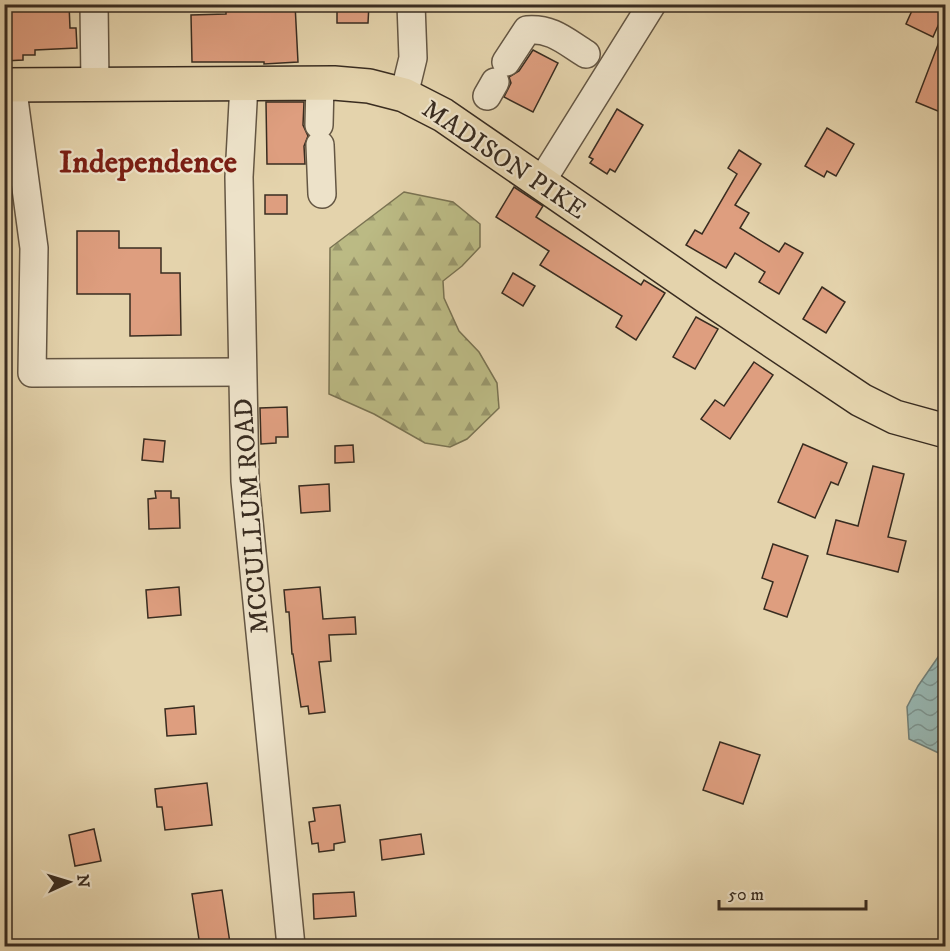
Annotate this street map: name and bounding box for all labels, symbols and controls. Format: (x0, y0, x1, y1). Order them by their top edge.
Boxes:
street label: MADISON PIKE (415, 93, 593, 227)
district label: Independence (59, 143, 237, 183)
street label: MCCULLUM ROAD (227, 397, 277, 635)
north arrow (39, 852, 99, 912)
scale bar (719, 873, 866, 911)
text: N (73, 874, 93, 888)
text: 50 m (728, 884, 764, 906)

